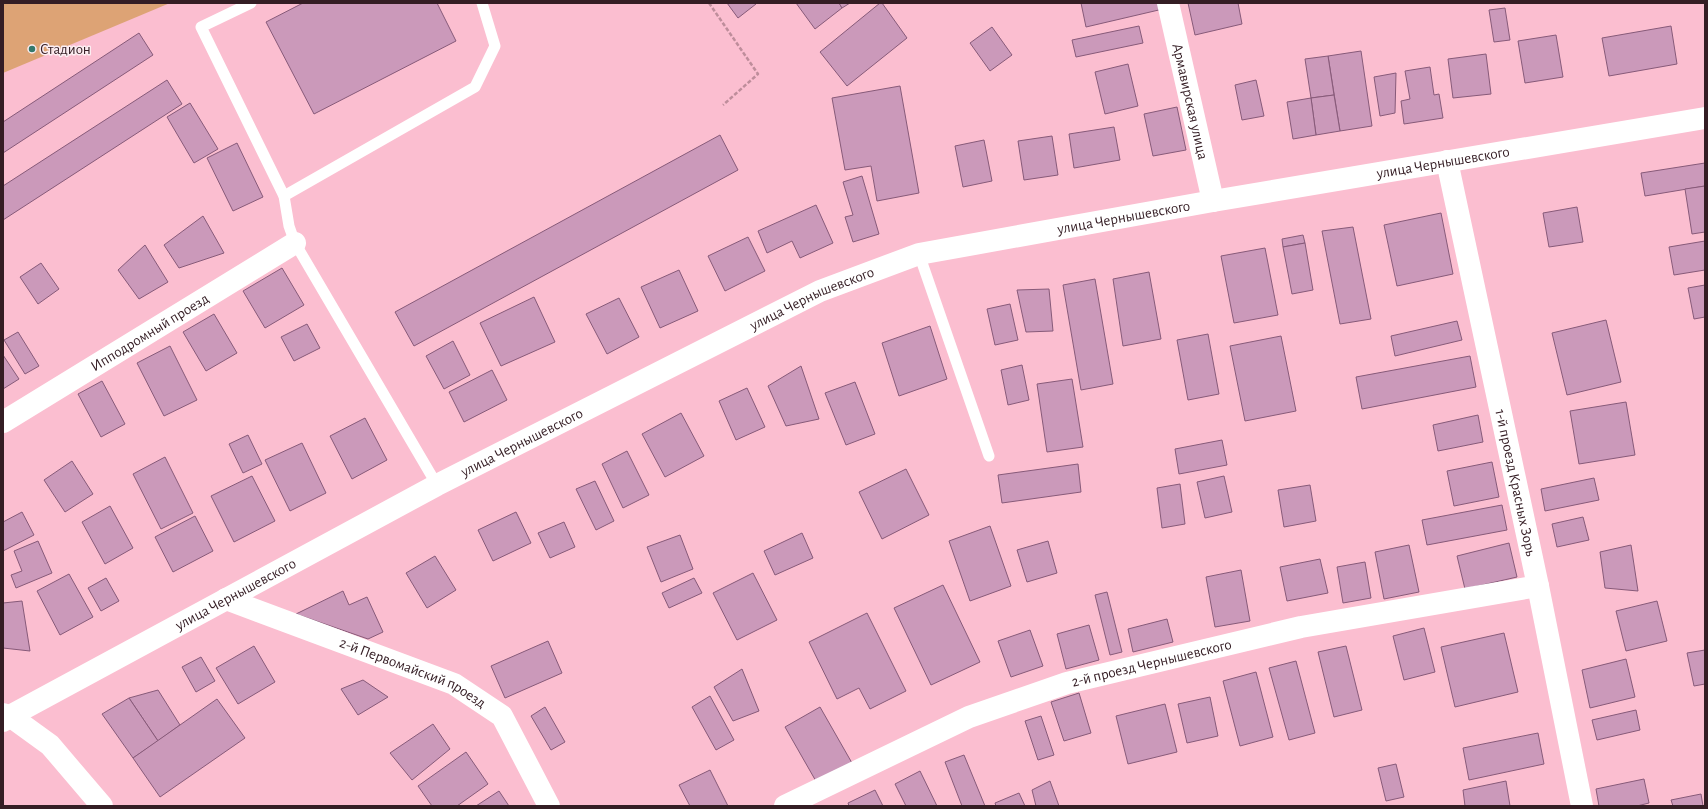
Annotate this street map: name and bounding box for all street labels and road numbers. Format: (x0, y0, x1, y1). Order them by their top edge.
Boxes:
street label: Армавирская улица (1170, 42, 1211, 161)
street label: улица Чернышевского (1374, 144, 1510, 181)
street label: улица Чернышевского (1055, 198, 1191, 237)
street label: улица Чернышевского (746, 264, 876, 333)
street label: Ипподромный проезд (88, 290, 211, 374)
street label: улица Чернышевского (457, 405, 585, 480)
street label: 1-й проезд Красных Зорь (1493, 408, 1539, 558)
street label: улица Чернышевского (172, 555, 298, 633)
street label: 2-й Первомайский проезд (338, 635, 489, 711)
street label: 2-й проезд Чернышевского (1070, 636, 1233, 689)

